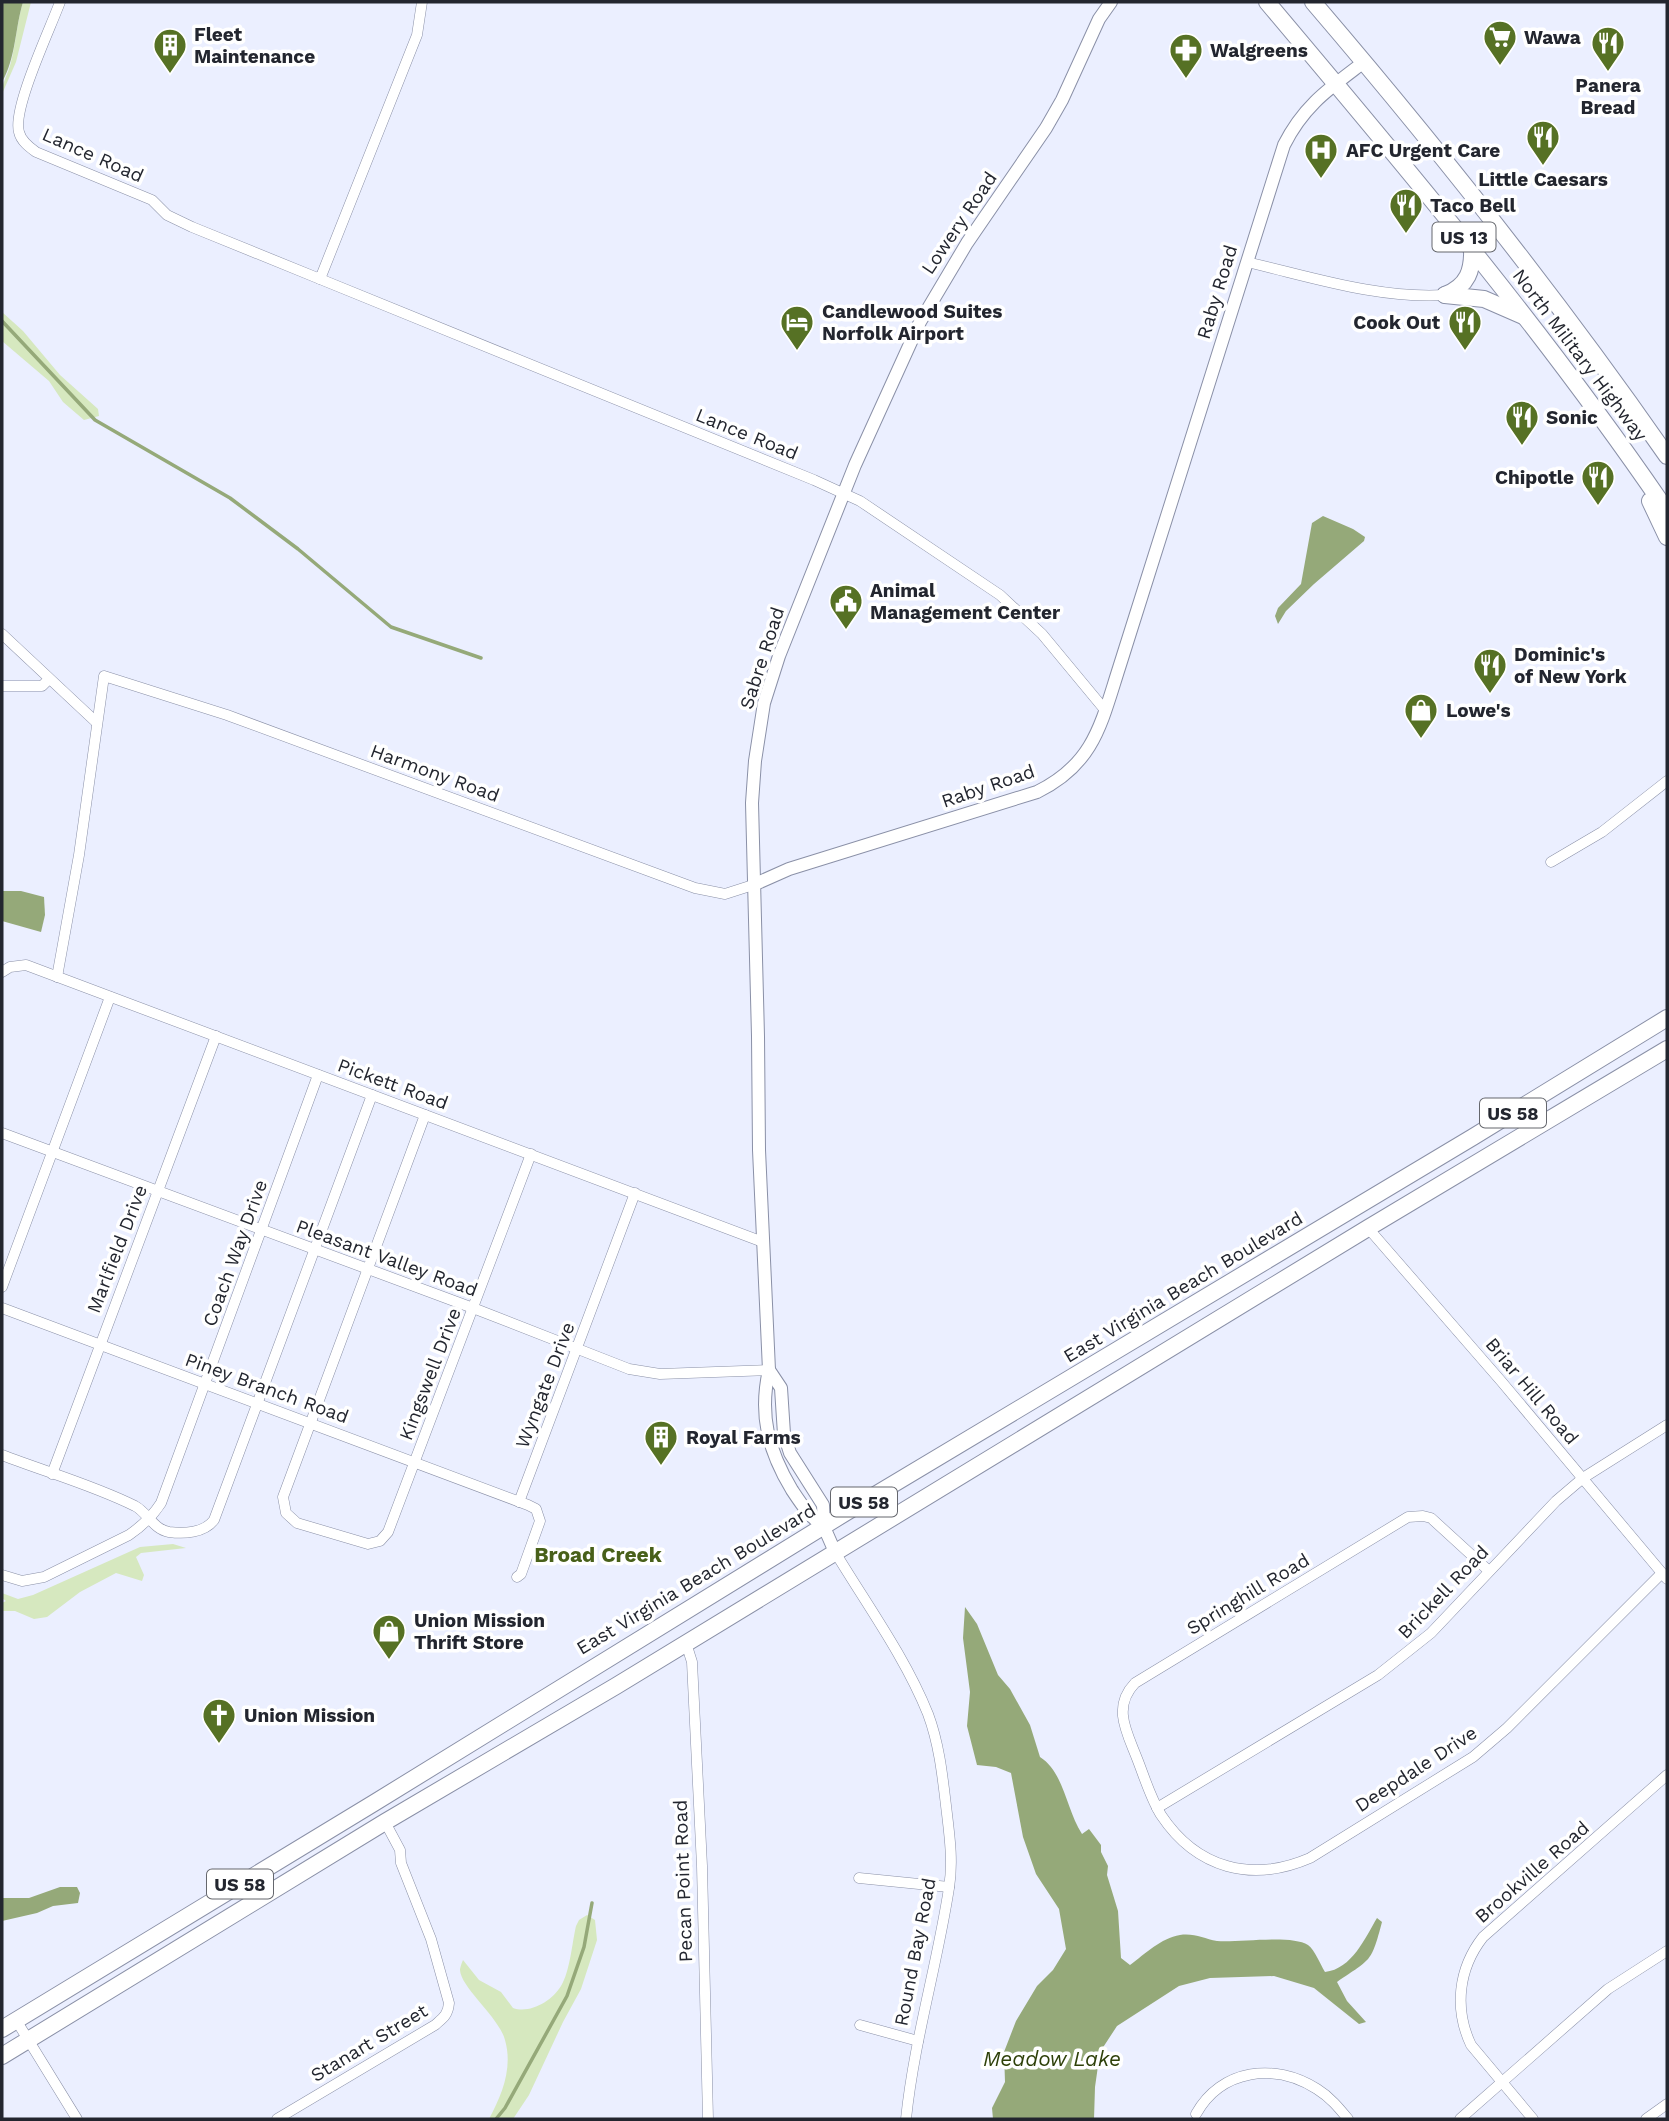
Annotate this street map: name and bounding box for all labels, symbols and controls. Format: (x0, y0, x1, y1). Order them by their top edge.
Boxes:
supermarket icon: Wawa (1481, 18, 1519, 67)
place label: Fleet Maintenance (194, 23, 315, 68)
restaurant icon: Panera Bread (1589, 24, 1627, 73)
building icon: Fleet Maintenance (151, 26, 189, 75)
place label: Wawa (1524, 26, 1581, 49)
pharmacy icon: Walgreens (1167, 31, 1205, 80)
place label: Walgreens (1210, 39, 1308, 62)
place label: Panera Bread (1575, 74, 1641, 119)
restaurant icon: Little Caesars (1524, 118, 1562, 167)
street label: Lance Road (39, 122, 147, 188)
hospital icon: AFC Urgent Care (1302, 131, 1340, 180)
place label: AFC Urgent Care (1346, 139, 1500, 162)
street label: Lowery Road (916, 167, 1002, 279)
place label: Little Caesars (1478, 168, 1608, 191)
restaurant icon: Taco Bell (1387, 186, 1425, 235)
place label: Taco Bell (1430, 194, 1516, 217)
road number: US 13 (1432, 222, 1496, 251)
street label: Raby Road (1192, 242, 1242, 342)
street label: North Military Highway (1508, 264, 1652, 446)
place label: Candlewood Suites Norfolk Airport (822, 300, 1002, 345)
hotel icon: Candlewood Suites Norfolk Airport (778, 303, 816, 352)
restaurant icon: Cook Out (1446, 303, 1484, 352)
place label: Cook Out (1353, 311, 1441, 334)
restaurant icon: Sonic (1503, 398, 1541, 447)
street label: Lance Road (692, 403, 802, 465)
place label: Sonic (1546, 406, 1598, 429)
restaurant icon: Chipotle (1579, 458, 1617, 507)
place label: Chipotle (1495, 466, 1574, 489)
place label: Animal Management Center (870, 579, 1061, 624)
public building icon: Animal Management Center (827, 582, 865, 631)
street label: Sabre Road (735, 604, 789, 712)
place label: Dominic's of New York (1514, 643, 1627, 688)
restaurant icon: Dominic's of New York (1471, 646, 1509, 695)
shop icon: Lowe's (1402, 691, 1440, 740)
place label: Lowe's (1446, 699, 1511, 722)
street label: Harmony Road (367, 739, 503, 807)
street label: Raby Road (938, 759, 1038, 813)
street label: Pickett Road (335, 1053, 451, 1115)
road number: US 58 (1480, 1098, 1546, 1128)
street label: Coach Way Drive (198, 1177, 272, 1329)
street label: Marlfield Drive (82, 1182, 152, 1316)
street label: East Virginia Beach Boulevard (1059, 1206, 1307, 1368)
street label: Pleasant Valley Road (293, 1214, 481, 1302)
street label: Kingswell Drive (394, 1304, 466, 1444)
street label: Wyngate Drive (510, 1319, 580, 1451)
street label: Briar Hill Road (1481, 1333, 1583, 1449)
street label: Piney Branch Road (182, 1348, 352, 1428)
building icon: Royal Farms (642, 1418, 680, 1467)
place label: Royal Farms (686, 1426, 801, 1449)
road number: US 58 (831, 1488, 897, 1517)
street label: East Virginia Beach Boulevard (572, 1498, 820, 1660)
street label: Brickell Road (1393, 1540, 1493, 1644)
district label: Broad Creek (534, 1542, 663, 1567)
street label: Springhill Road (1182, 1548, 1314, 1640)
place label: Union Mission Thrift Store (414, 1609, 545, 1654)
shop icon: Union Mission Thrift Store (370, 1612, 408, 1661)
church icon: Union Mission (200, 1696, 238, 1745)
place label: Union Mission (244, 1704, 375, 1727)
street label: Deepdale Drive (1351, 1721, 1481, 1817)
street label: Pecan Point Road (669, 1799, 697, 1963)
street label: Brookville Road (1470, 1816, 1594, 1928)
road number: US 58 (207, 1870, 273, 1898)
street label: Round Bay Road (889, 1876, 941, 2028)
street label: Stanart Street (306, 1999, 432, 2087)
water label: Meadow Lake (983, 2046, 1121, 2071)

